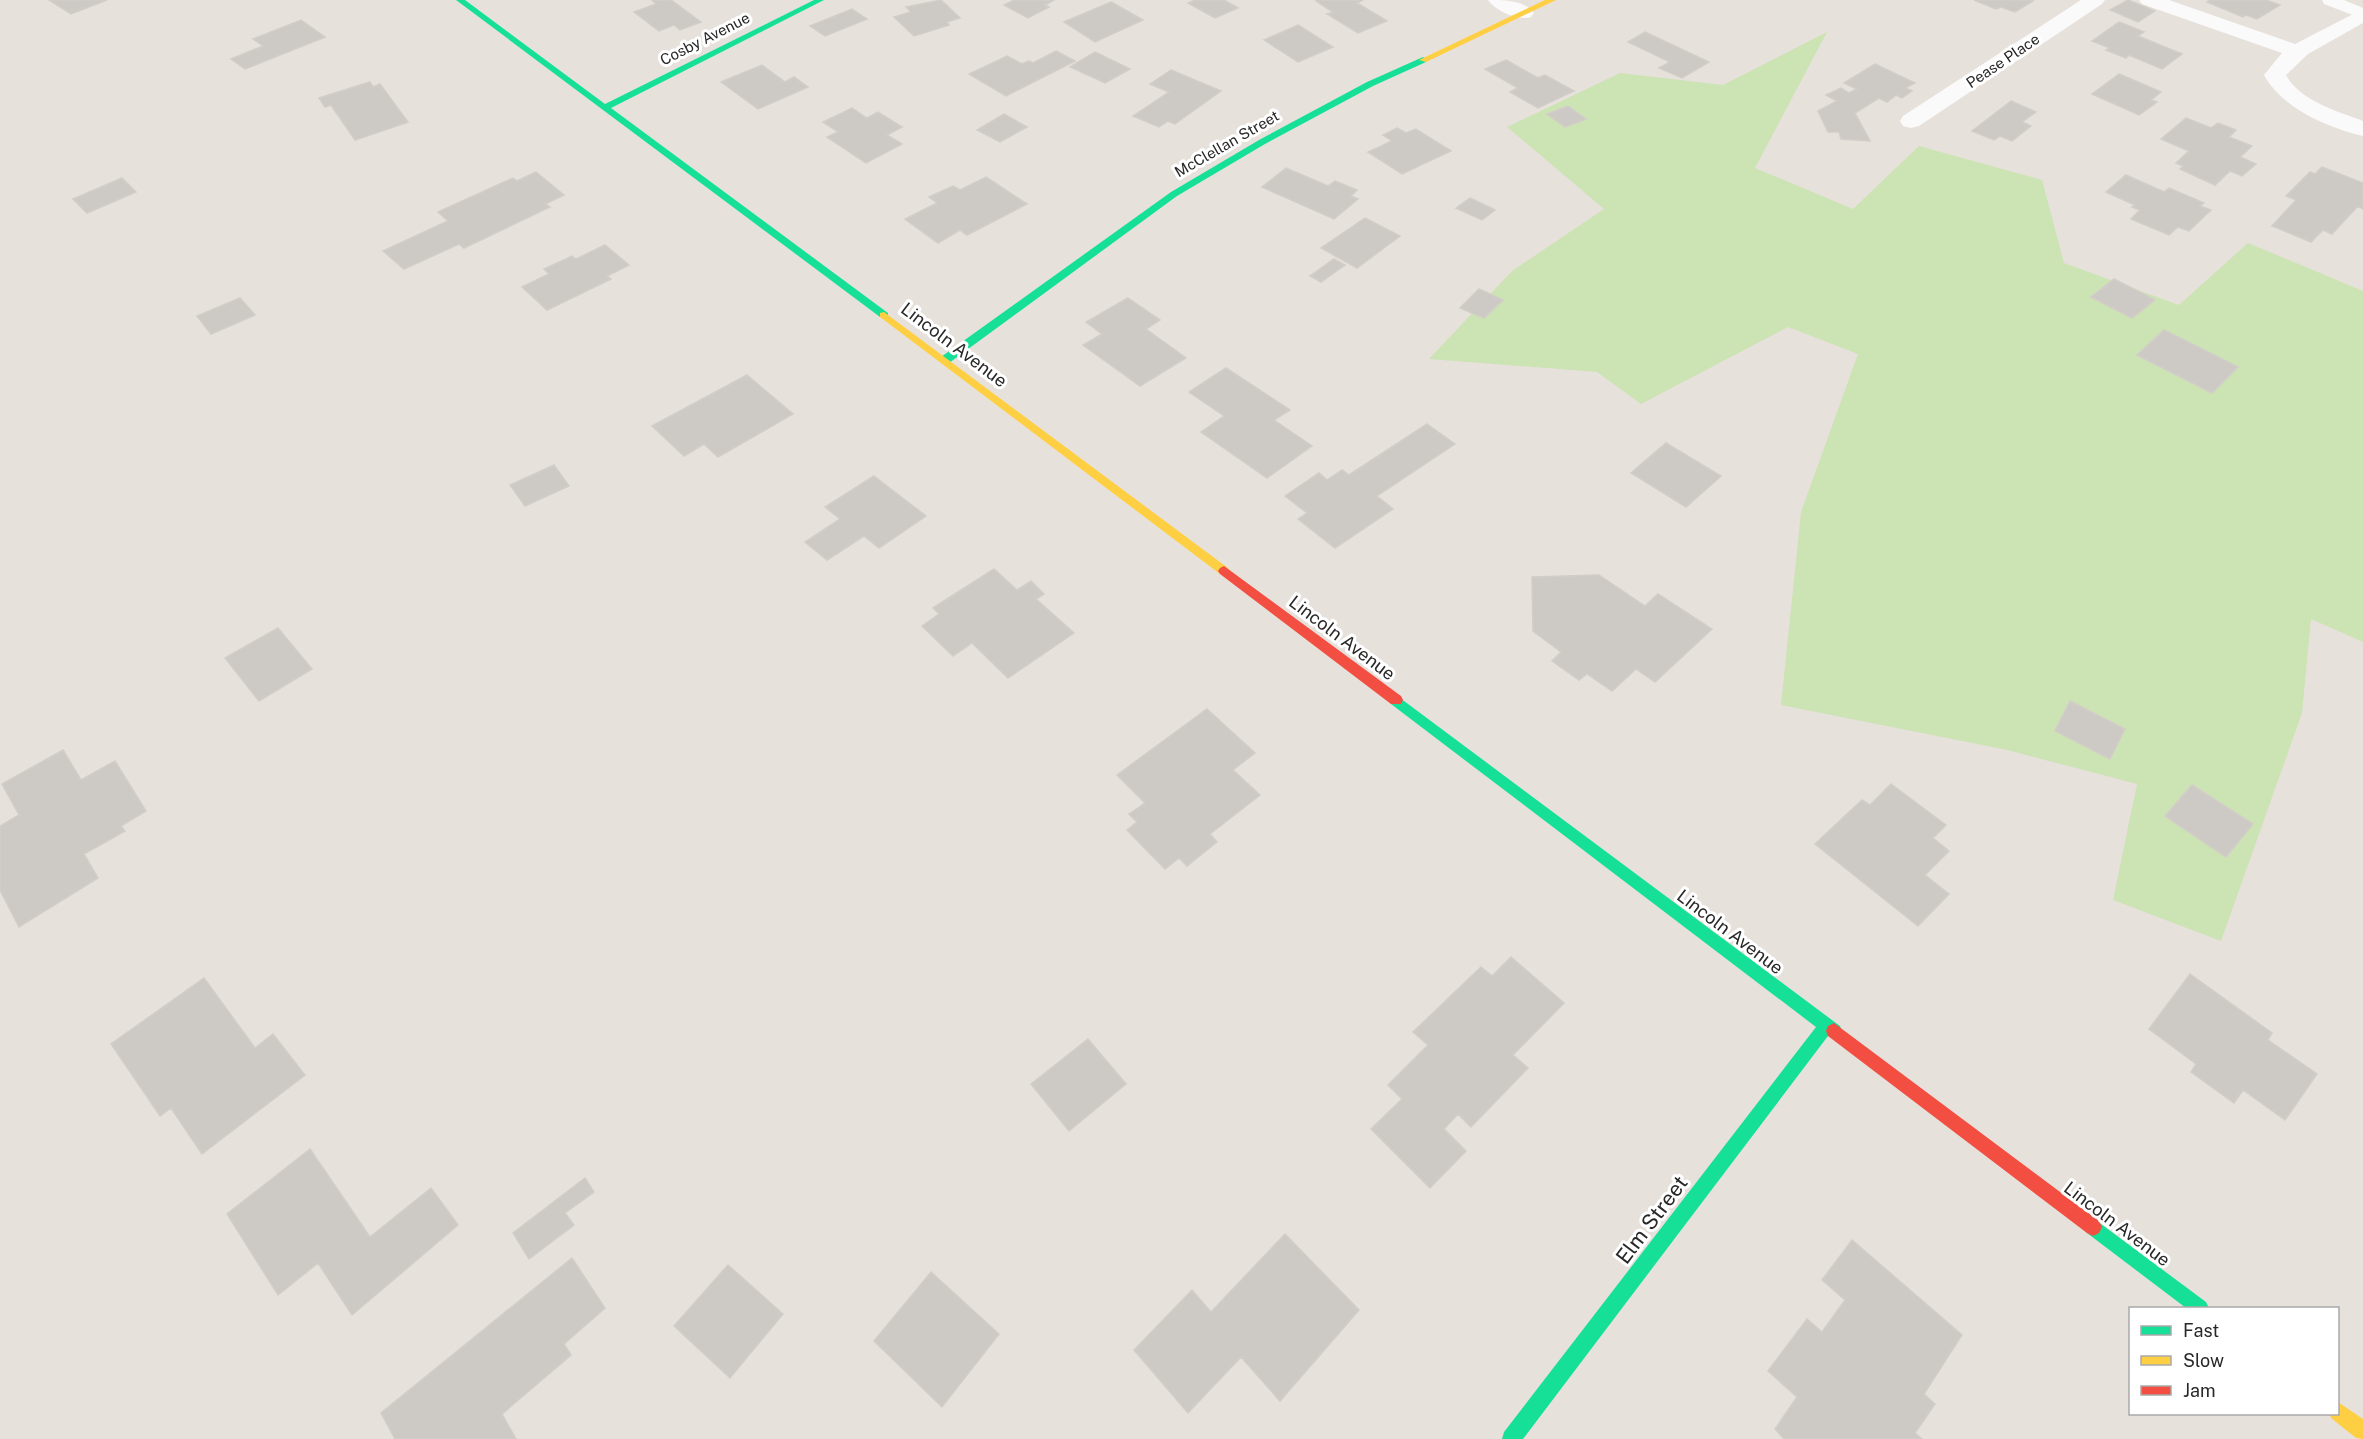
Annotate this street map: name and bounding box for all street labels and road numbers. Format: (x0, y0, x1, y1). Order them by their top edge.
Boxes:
street label: Cosby Avenue (657, 9, 752, 68)
street label: Pease Place (1963, 30, 2043, 91)
street label: McClellan Street (1172, 107, 1282, 180)
street label: Lincoln Avenue (897, 298, 1011, 391)
street label: Lincoln Avenue (1285, 591, 1399, 684)
street label: Lincoln Avenue (1673, 885, 1787, 978)
street label: Elm Street (1610, 1171, 1693, 1269)
street label: Lincoln Avenue (2060, 1177, 2174, 1270)

